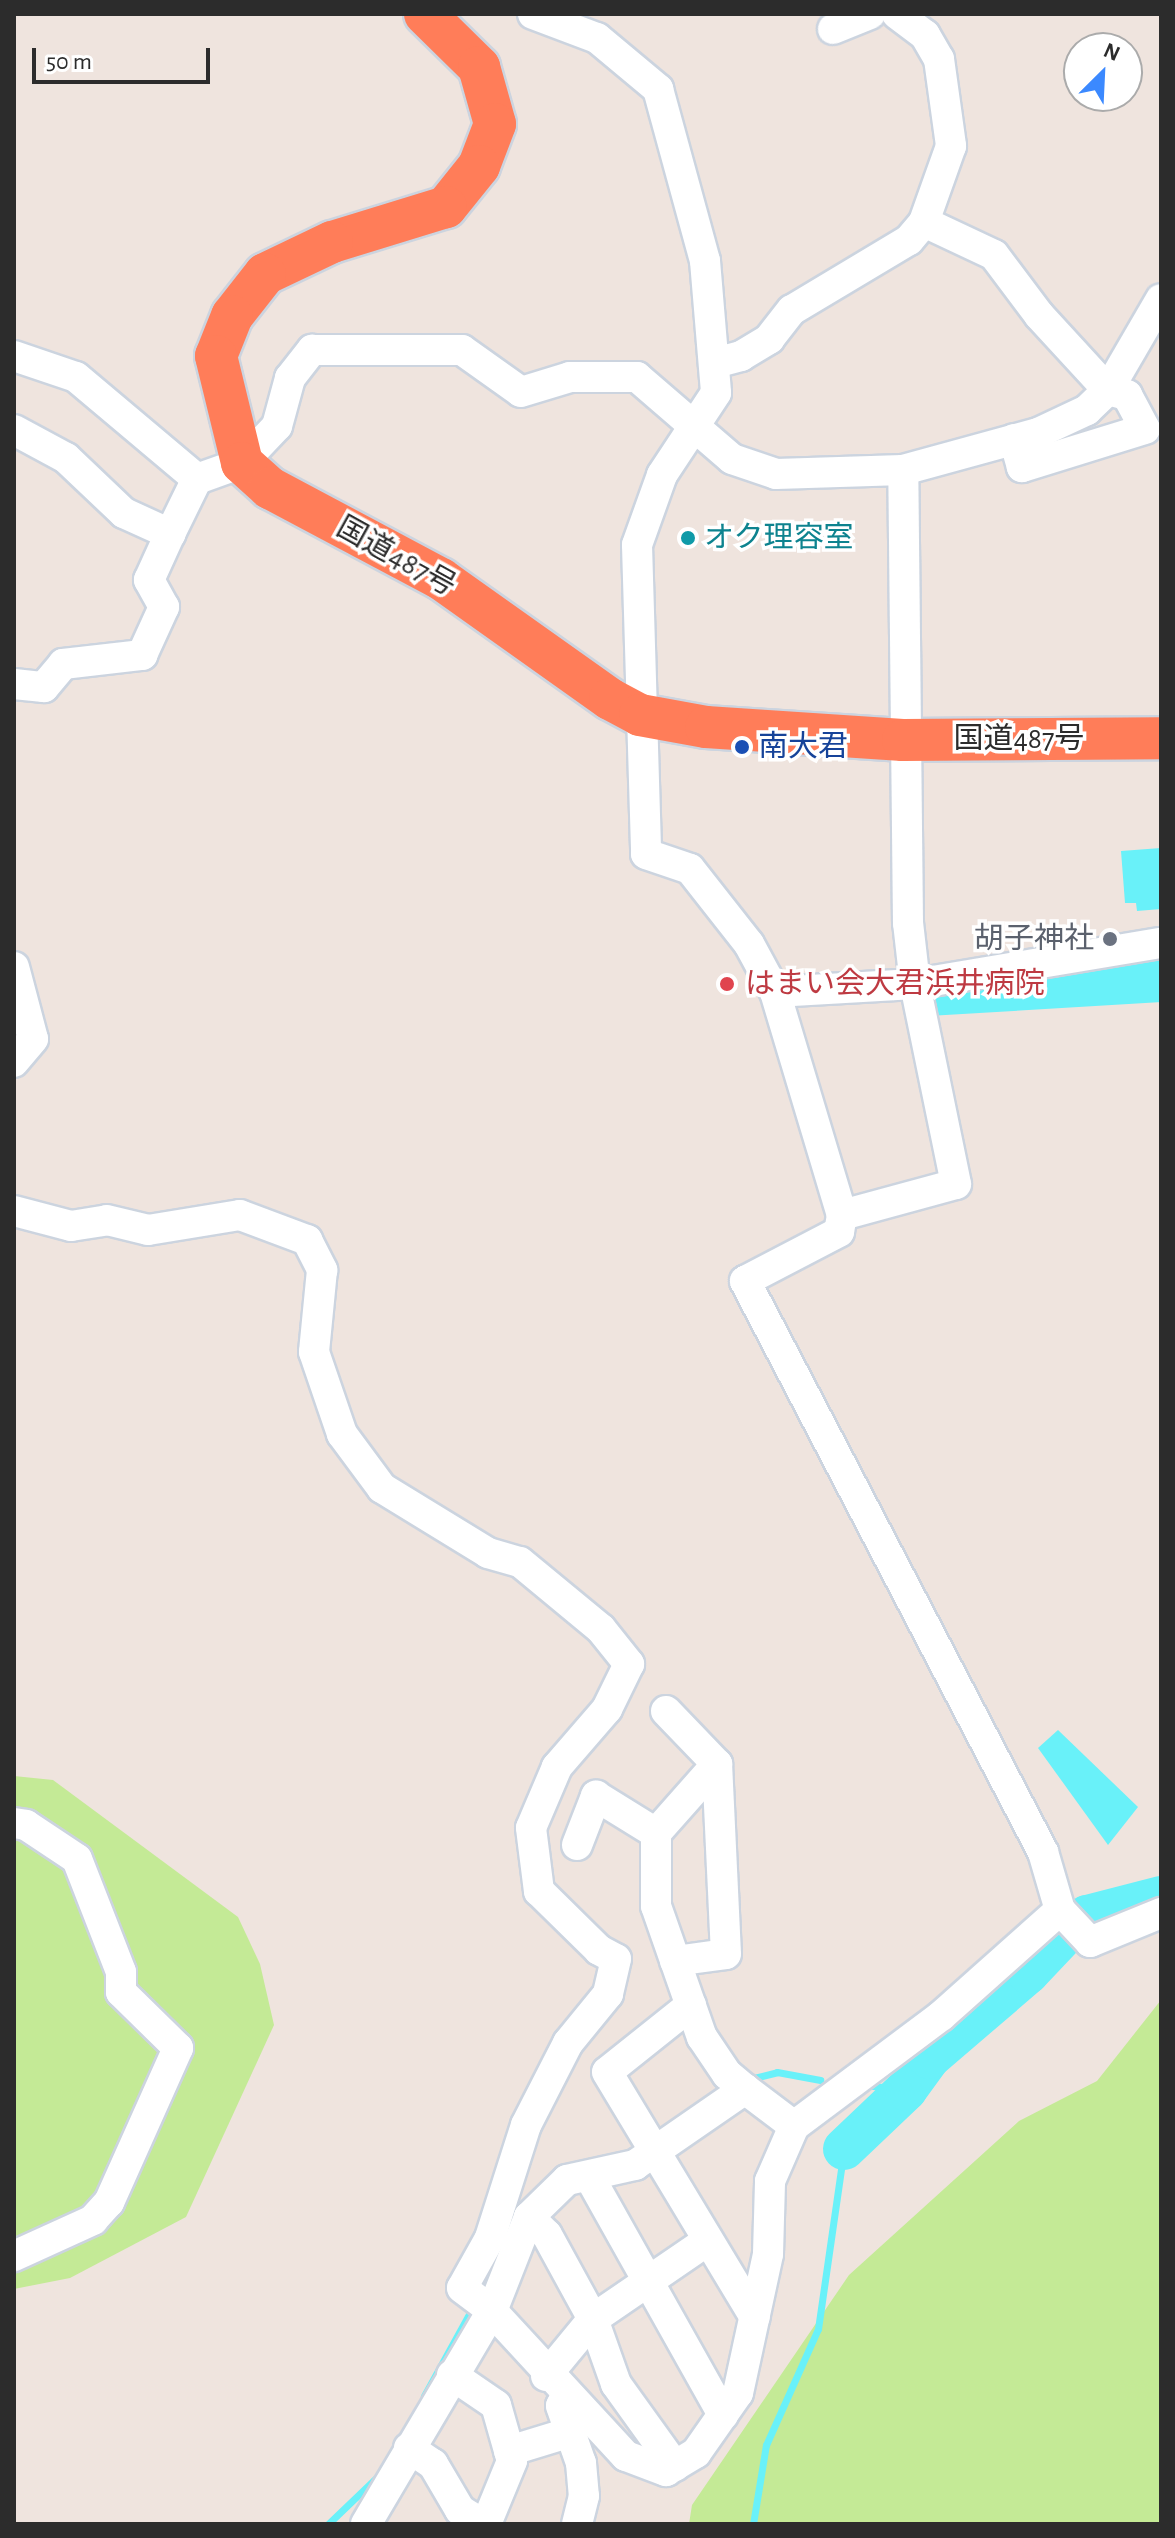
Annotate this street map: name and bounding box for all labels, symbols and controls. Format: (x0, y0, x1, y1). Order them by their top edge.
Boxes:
scale bar (36, 32, 214, 82)
north arrow (1063, 32, 1143, 112)
text: N (1100, 39, 1123, 65)
text: 50 m (46, 50, 92, 74)
street label: 国道487号 (330, 509, 462, 605)
place label: オク理容室 (704, 520, 854, 556)
marker: オク理容室 (679, 529, 697, 547)
street label: 国道487号 (953, 721, 1085, 757)
place label: 南大君 (758, 729, 848, 765)
marker: 南大君 (733, 738, 751, 756)
place label: 胡子神社 (974, 921, 1094, 957)
marker: 胡子神社 (1101, 930, 1119, 948)
place label: はまい会大君浜井病院 (745, 966, 1045, 1002)
marker: はまい会大君浜井病院 (716, 973, 738, 995)

